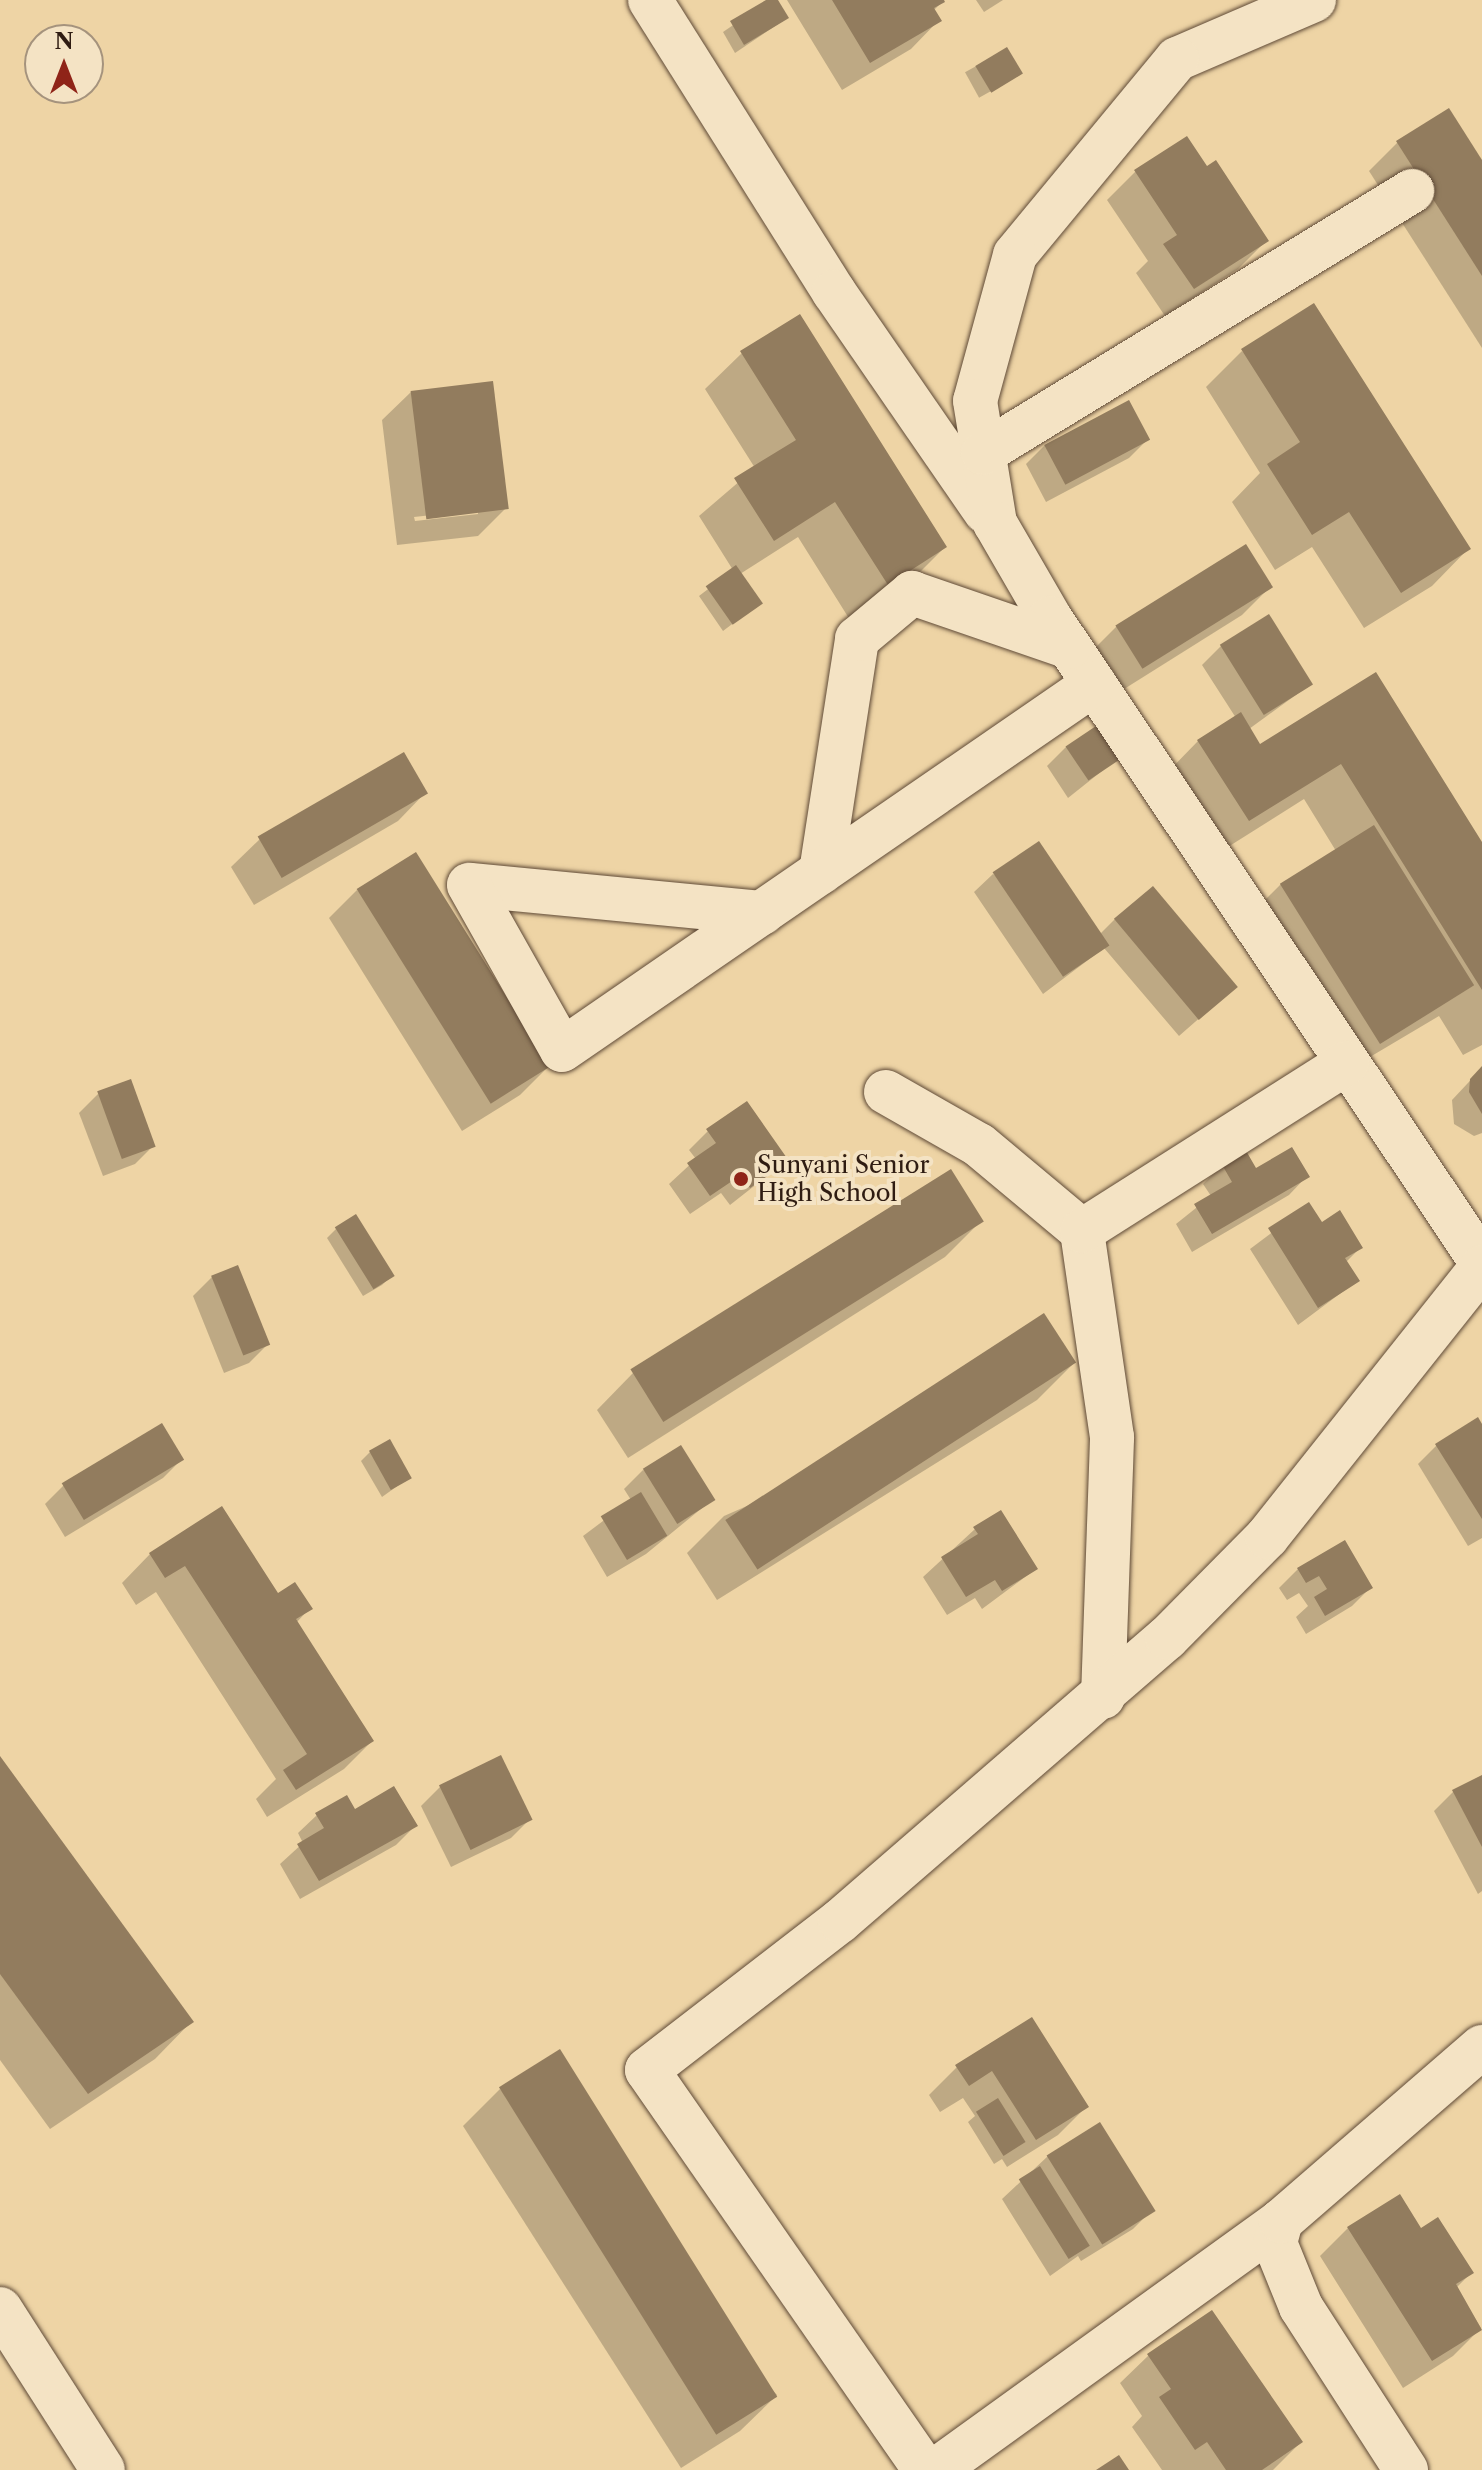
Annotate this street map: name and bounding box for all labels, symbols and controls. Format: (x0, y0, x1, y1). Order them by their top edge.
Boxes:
north arrow (24, 24, 104, 104)
text: N (54, 28, 74, 55)
place label: Sunyani Senior High School (757, 1151, 930, 1207)
marker: Sunyani Senior High School (732, 1170, 750, 1188)

